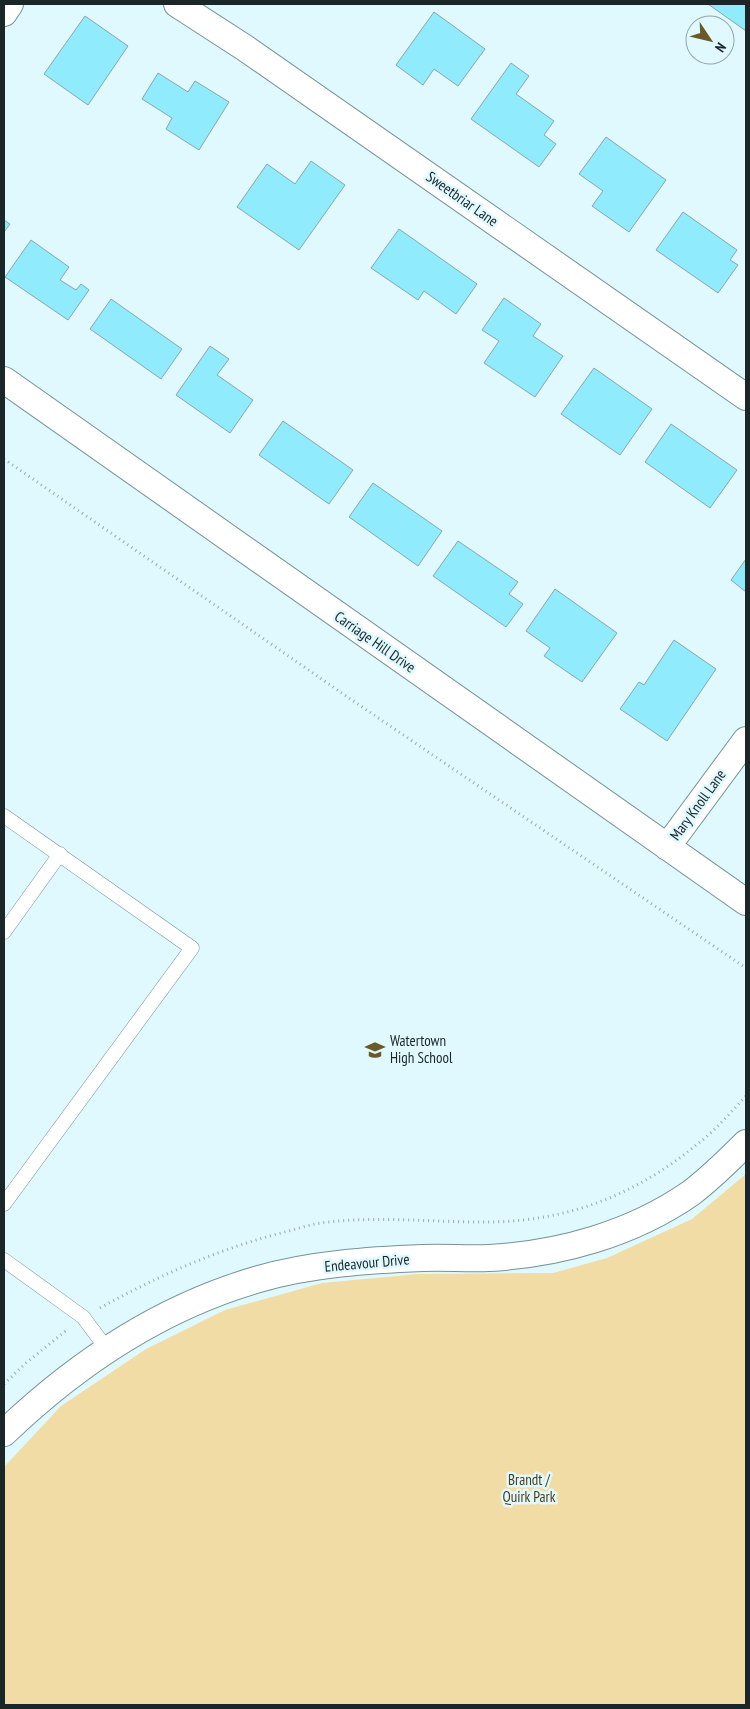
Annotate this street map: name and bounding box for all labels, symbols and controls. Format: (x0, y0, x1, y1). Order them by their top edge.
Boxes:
north arrow (685, 15, 735, 65)
text: N (711, 39, 730, 56)
street label: Sweetbriar Lane (423, 167, 502, 230)
street label: Carriage Hill Drive (331, 607, 420, 677)
street label: Mary Knoll Lane (665, 765, 730, 844)
place label: Watertown High School (390, 1031, 453, 1067)
school or university icon: Watertown High School (364, 1039, 386, 1061)
street label: Endeavour Drive (324, 1249, 410, 1276)
park label: Brandt / Quirk Park (502, 1470, 556, 1506)

